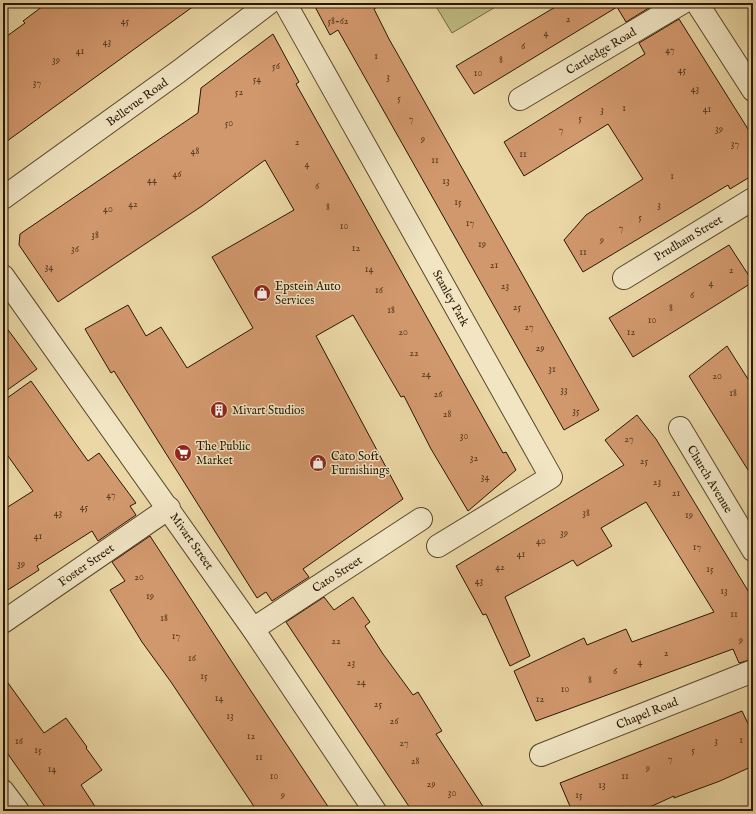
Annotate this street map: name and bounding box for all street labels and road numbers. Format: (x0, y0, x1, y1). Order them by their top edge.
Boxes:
street label: Cartledge Road (563, 24, 640, 78)
street label: Bellevue Road (104, 75, 171, 130)
street label: Prudham Street (651, 212, 725, 265)
street label: Stanley Park (429, 268, 472, 329)
street label: Church Avenue (683, 443, 736, 516)
street label: Mivart Street (167, 510, 217, 573)
street label: Foster Street (55, 541, 117, 590)
street label: Cato Street (309, 553, 365, 596)
street label: Chapel Road (614, 694, 681, 734)

